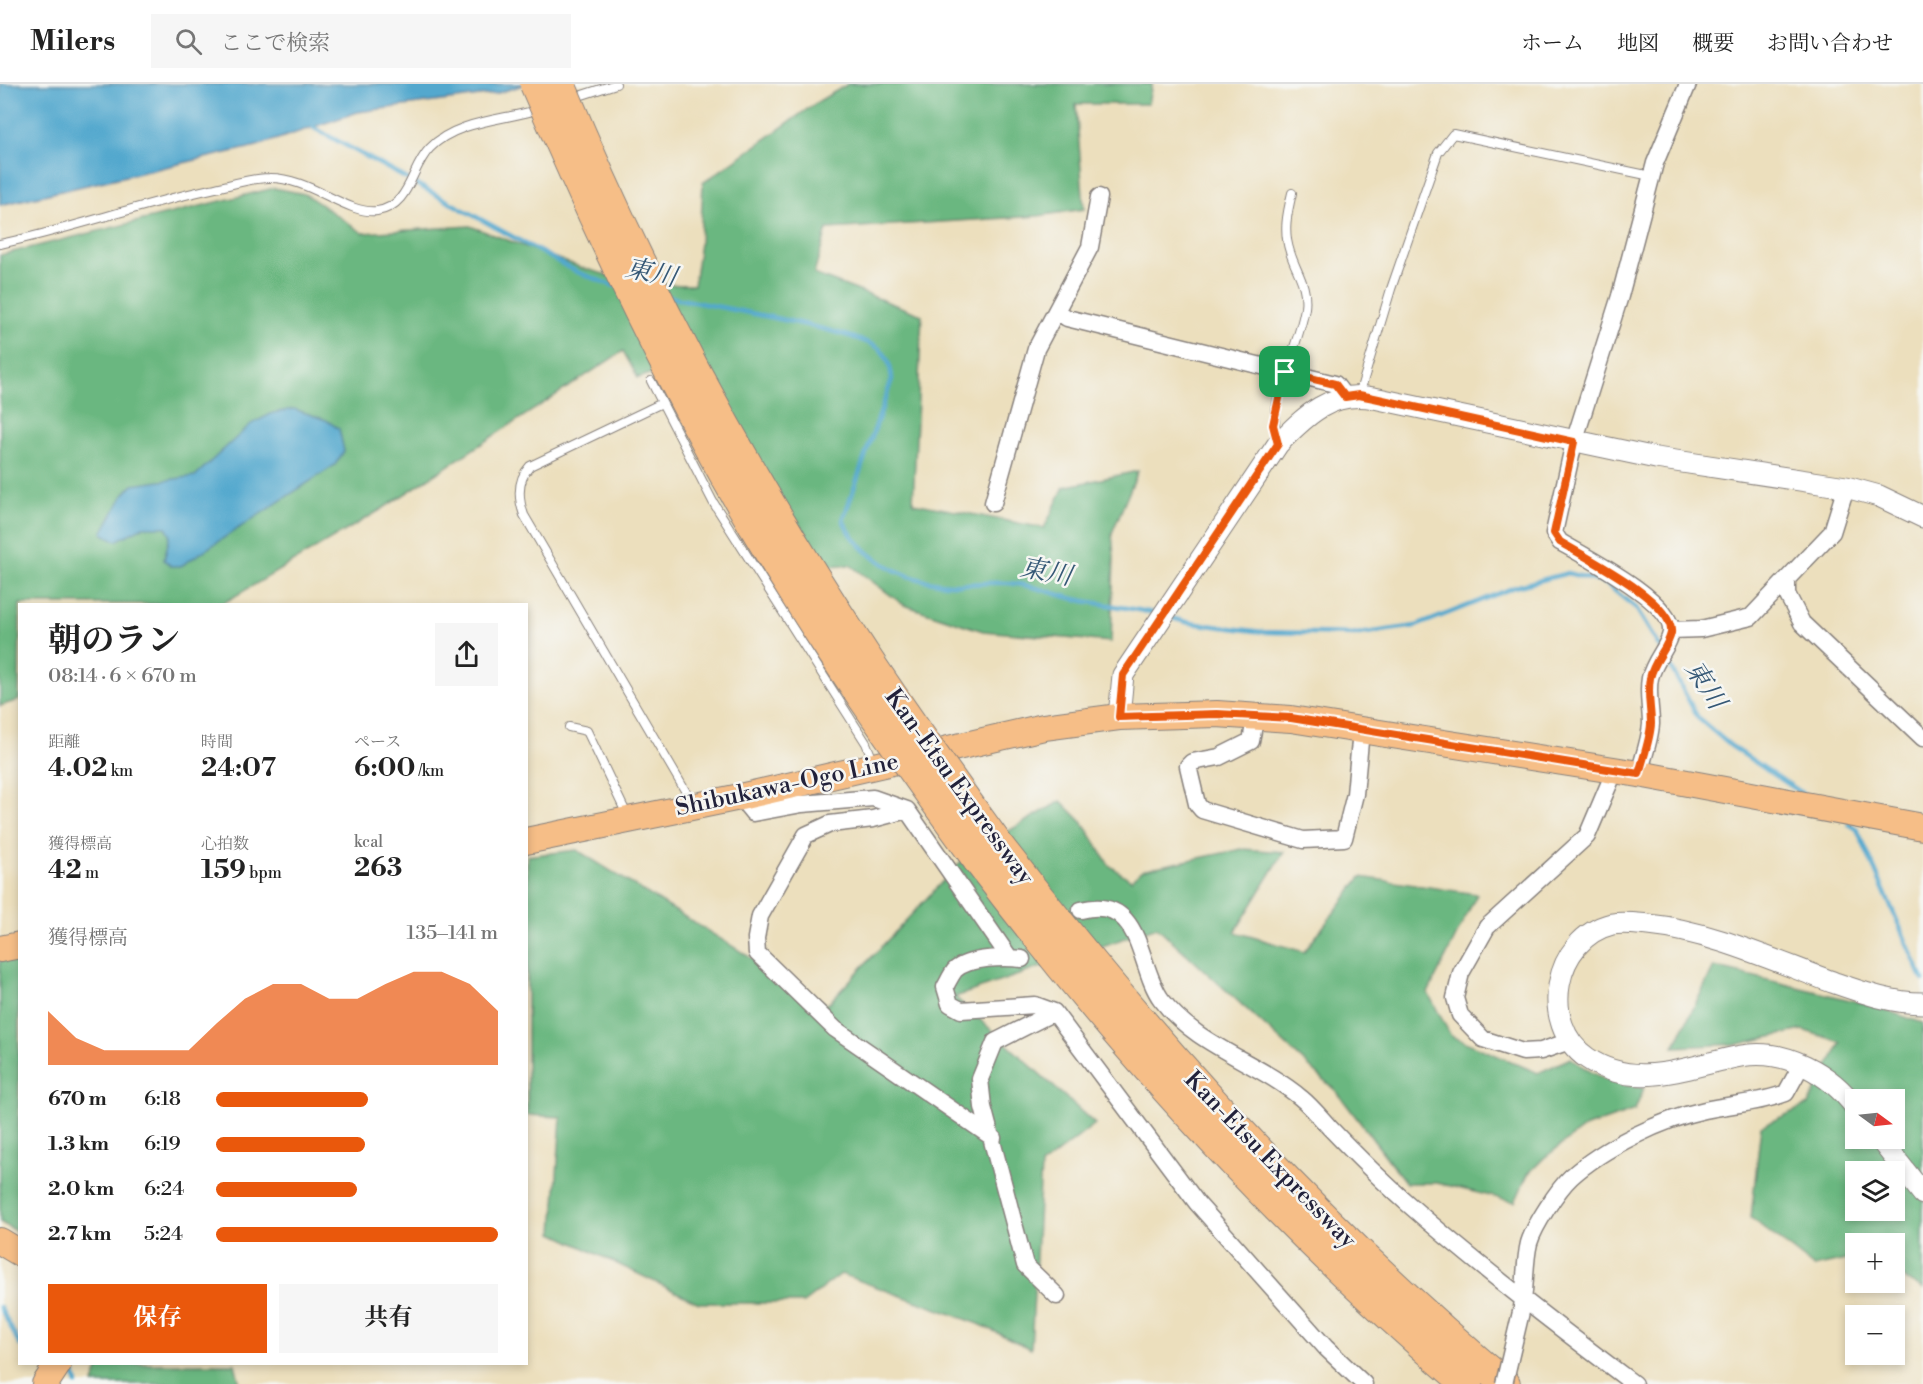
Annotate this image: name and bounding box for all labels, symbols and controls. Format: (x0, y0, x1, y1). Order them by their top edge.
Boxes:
search box (151, 14, 571, 68)
text: Milers (30, 24, 115, 59)
icon: search (172, 25, 205, 58)
text: ここで検索 (220, 30, 330, 57)
text: ホーム (1521, 31, 1584, 57)
text: 地図 (1617, 31, 1659, 57)
text: 概要 (1692, 31, 1734, 57)
text: お問い合わせ (1767, 31, 1893, 57)
water label: 東川 (622, 252, 683, 295)
pin (1259, 346, 1310, 397)
icon: arrive (1268, 355, 1301, 388)
water label: 東川 (1017, 551, 1078, 593)
text: 朝のラン (48, 621, 180, 662)
button: share (435, 623, 498, 686)
water label: 東川 (1677, 654, 1734, 718)
text: 08:14 · 6 × 670 m (48, 664, 197, 689)
street label: Kan-Etsu Expressway (878, 683, 1040, 891)
text: 距離 (48, 732, 80, 752)
text: 時間 (201, 732, 233, 752)
text: ペース (354, 732, 401, 752)
street label: Shibukawa-Ogo Line (673, 747, 901, 823)
text: 4.02 (48, 752, 107, 784)
text: 24:07 (201, 752, 276, 784)
text: 6:00 (354, 752, 415, 784)
text: km (107, 761, 133, 781)
text: /km (415, 761, 444, 781)
text: kcal (354, 832, 383, 852)
text: 獲得標高 (48, 834, 112, 854)
text: 心拍数 (201, 834, 249, 854)
text: 263 (354, 852, 402, 884)
text: 42 (48, 854, 82, 886)
text: 159 (201, 854, 246, 886)
text: m (82, 863, 99, 883)
text: bpm (246, 863, 282, 883)
text: 135–141 m (407, 921, 498, 946)
text: 獲得標高 (48, 926, 128, 951)
street label: Kan-Etsu Expressway (1177, 1065, 1363, 1255)
text: 670 m (48, 1087, 107, 1112)
text: 6:18 (144, 1087, 181, 1112)
north arrow (1845, 1089, 1905, 1149)
map controls (1845, 1089, 1905, 1365)
text: 1.3 km (48, 1132, 109, 1157)
text: 6:19 (144, 1132, 181, 1157)
button: layers (1845, 1161, 1905, 1221)
text: 2.0 km (48, 1177, 114, 1202)
text: 6:24 (144, 1177, 184, 1202)
text: 2.7 km (48, 1222, 112, 1247)
text: 5:24 (144, 1222, 183, 1247)
button: + (1845, 1233, 1905, 1293)
button: 保存 (48, 1284, 267, 1353)
button: 共有 (279, 1284, 498, 1353)
button: − (1845, 1305, 1905, 1365)

